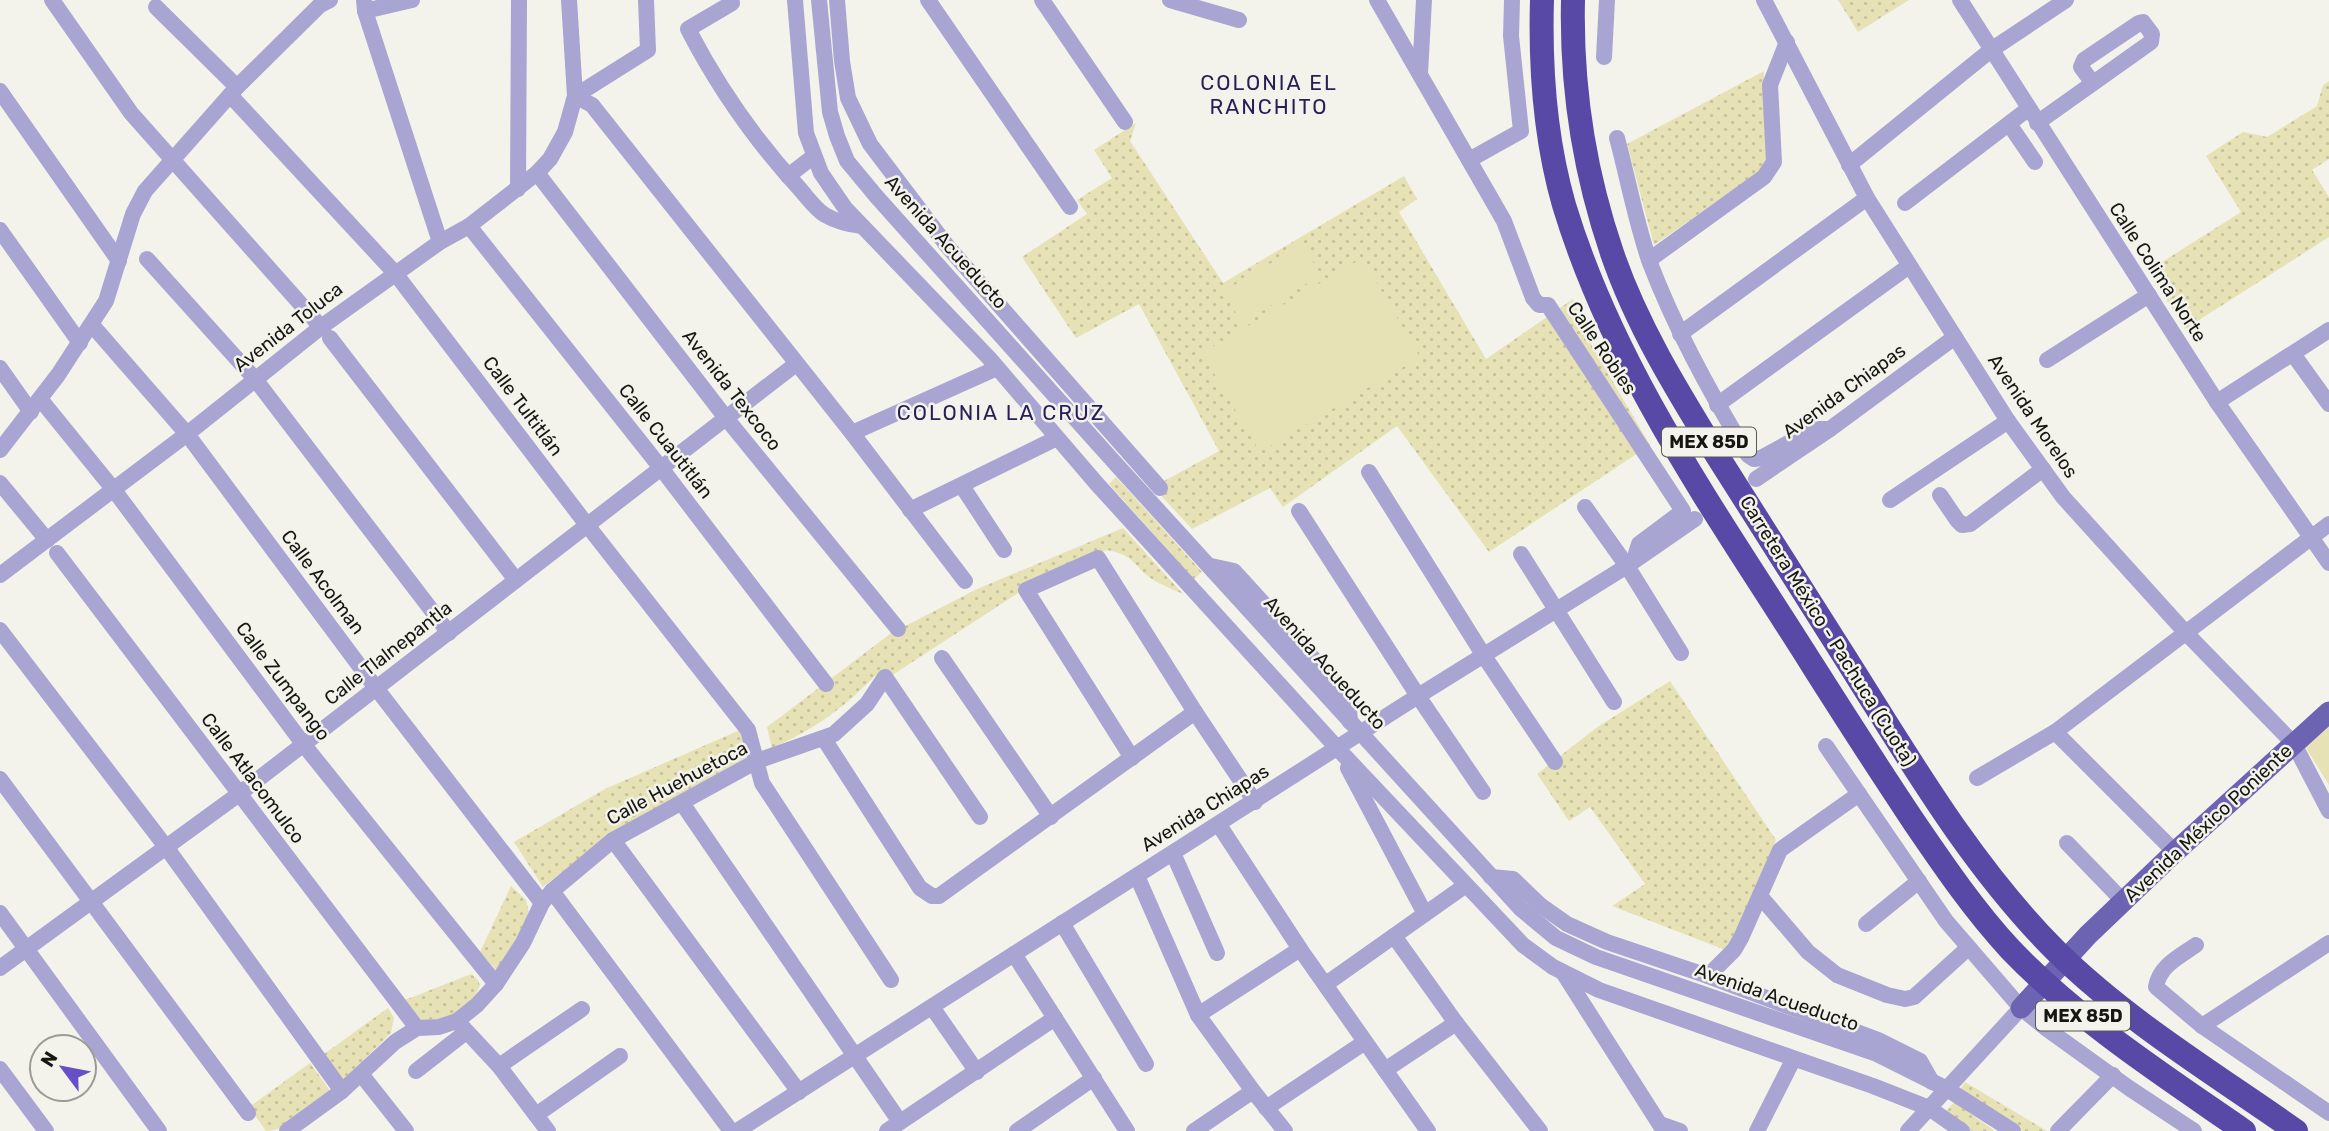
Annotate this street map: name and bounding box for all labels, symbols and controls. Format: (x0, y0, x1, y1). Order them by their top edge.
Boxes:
district label: COLONIA EL RANCHITO (1200, 70, 1338, 119)
street label: Avenida Acueducto (880, 170, 1012, 314)
street label: Calle Colima Norte (2104, 198, 2212, 346)
street label: Avenida Toluca (229, 277, 347, 377)
street label: Calle Robles (1563, 297, 1641, 399)
street label: Avenida Texcoco (678, 325, 786, 455)
street label: Avenida Chiapas (1778, 339, 1910, 443)
street label: Avenida Morelos (1983, 350, 2083, 482)
street label: Calle Tultitlán (478, 352, 568, 460)
street label: Calle Cuautitlán (614, 379, 718, 503)
district label: COLONIA LA CRUZ (897, 400, 1105, 425)
road number: MEX 85D (1662, 428, 1756, 457)
street label: Carretera México - Pachuca (Cuota) (1735, 492, 1921, 770)
street label: Calle Acolman (276, 525, 370, 639)
street label: Avenida Acueducto (1259, 591, 1391, 735)
street label: Calle Tlalnepantla (320, 596, 456, 710)
street label: Calle Zumpango (231, 617, 335, 745)
street label: Calle Atlacomulco (196, 708, 310, 848)
street label: Calle Huehuetoca (603, 736, 751, 830)
street label: Avenida México Poniente (2119, 739, 2297, 907)
street label: Avenida Chiapas (1137, 759, 1273, 857)
street label: Avenida Acueducto (1692, 958, 1862, 1036)
road number: MEX 85D (2036, 1001, 2130, 1030)
north arrow (28, 1033, 98, 1103)
text: N (36, 1047, 62, 1071)

